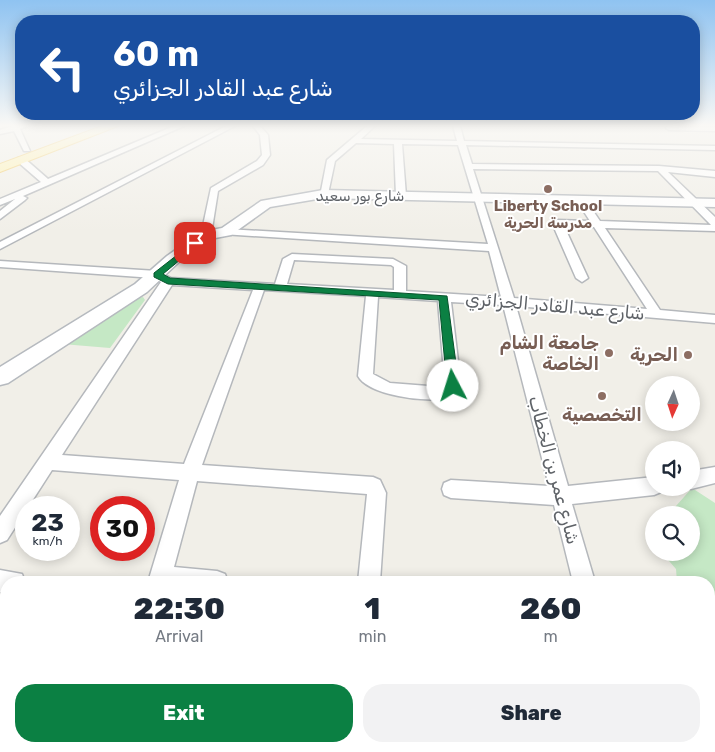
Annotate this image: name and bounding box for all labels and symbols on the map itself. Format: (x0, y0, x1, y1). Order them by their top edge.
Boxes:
marker: Liberty School مدرسة الحرية (542, 183, 554, 195)
street label: شارع بور سعيد (316, 187, 404, 207)
place label: Liberty School مدرسة الحرية (494, 197, 602, 232)
pin (174, 222, 216, 264)
street label: شارع عبد القادر الجزائري (464, 287, 646, 326)
place label: جامعة الشام الخاصة (500, 332, 599, 375)
place label: الحرية (630, 344, 678, 366)
marker: جامعة الشام الخاصة (603, 347, 615, 359)
marker: الحرية (682, 349, 694, 361)
position arrow (426, 359, 478, 411)
north arrow (645, 376, 700, 431)
marker: التخصصية (596, 390, 608, 402)
street label: شارع عمر بن الخطاب (523, 393, 584, 547)
place label: التخصصية (562, 404, 642, 426)
speed limit sign: 30 (90, 496, 155, 561)

